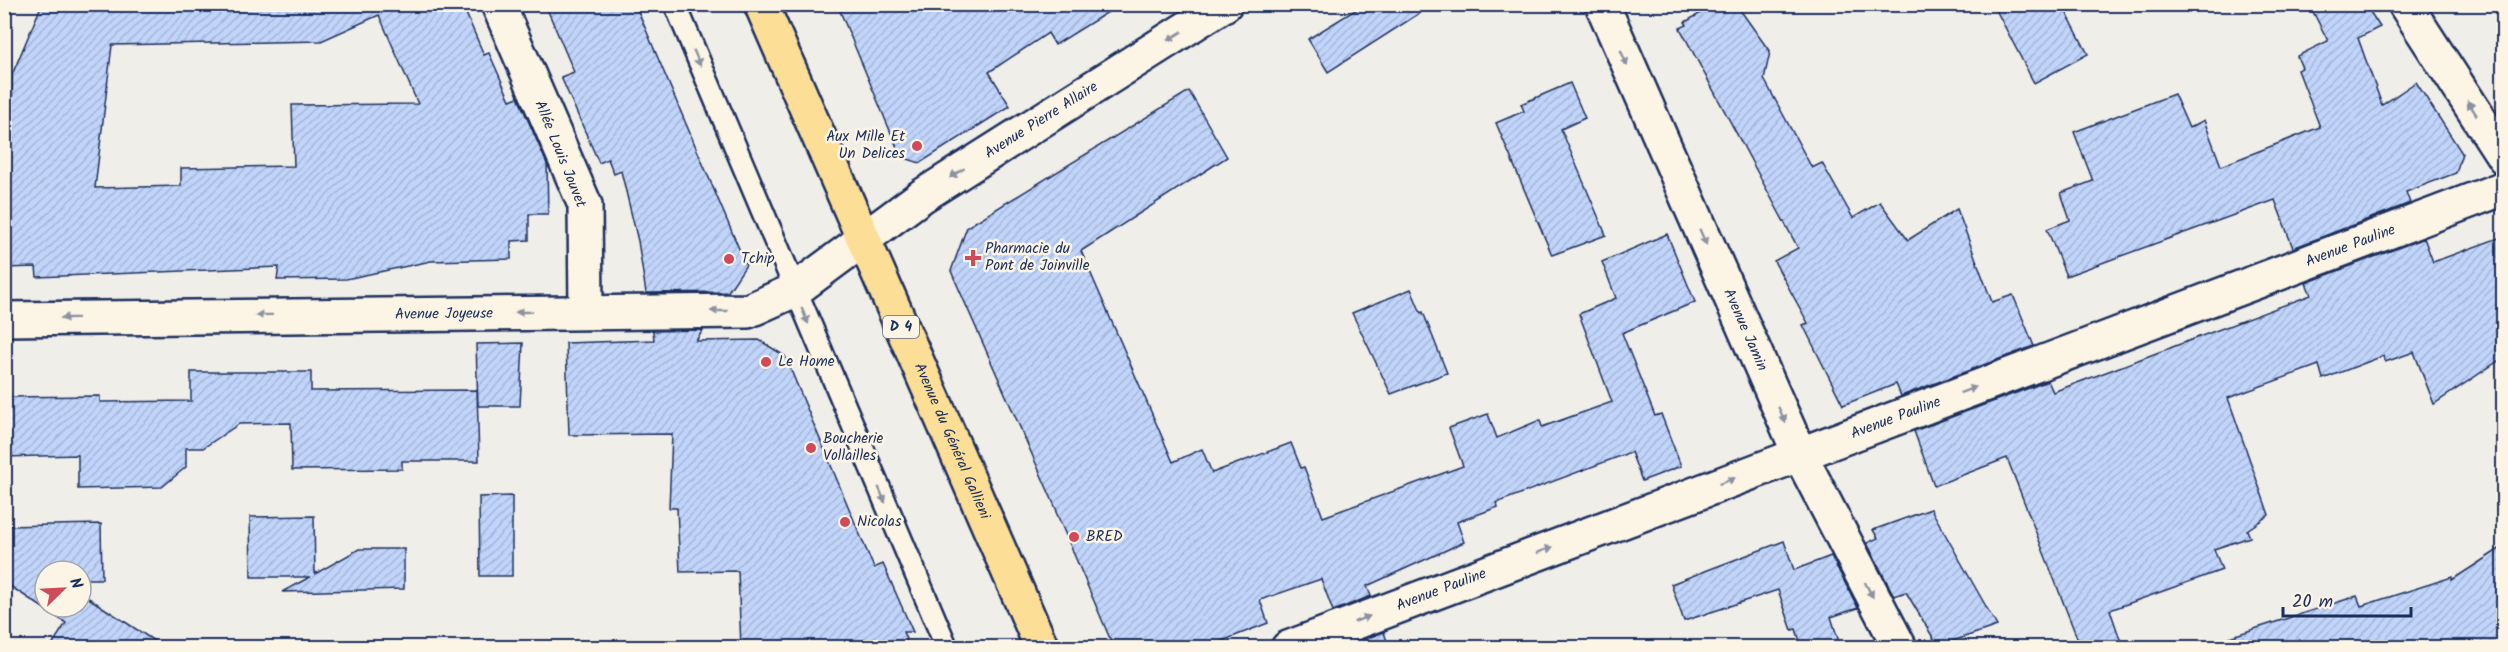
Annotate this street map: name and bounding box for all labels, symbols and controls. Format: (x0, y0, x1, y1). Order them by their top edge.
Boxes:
one-way arrow (1167, 30, 1184, 41)
one-way arrow (693, 50, 702, 67)
one-way arrow (1620, 50, 1629, 67)
street label: Avenue Pierre Allaire (980, 75, 1103, 165)
street label: Allée Louis Jouvet (528, 97, 593, 211)
one-way arrow (2466, 99, 2477, 116)
place label: Aux Mille Et Un Delices (826, 125, 906, 166)
marker: Aux Mille Et Un Delices (910, 139, 924, 153)
one-way arrow (949, 168, 965, 179)
street label: Avenue Pauline (2302, 218, 2399, 274)
one-way arrow (1698, 228, 1708, 246)
place label: Pharmacie du Pont de Joinville (985, 237, 1090, 278)
place label: Tchip (741, 247, 774, 271)
marker: Pharmacie du Pont de Joinville (966, 251, 980, 265)
marker: Tchip (722, 252, 736, 266)
street label: Avenue Jamin (1716, 285, 1774, 375)
street label: Avenue Joyeuse (395, 302, 493, 327)
one-way arrow (710, 306, 729, 316)
one-way arrow (515, 307, 534, 316)
one-way arrow (801, 307, 810, 324)
one-way arrow (254, 310, 273, 320)
one-way arrow (60, 313, 79, 323)
road number: D 4 (883, 316, 919, 338)
place label: Le Home (778, 350, 835, 374)
marker: Le Home (759, 355, 773, 369)
street label: Avenue du Général Gallieni (907, 359, 997, 525)
one-way arrow (1960, 385, 1978, 395)
street label: Avenue Pauline (1847, 390, 1945, 446)
one-way arrow (1778, 406, 1788, 424)
place label: Boucherie Vollailles (823, 427, 884, 468)
marker: Boucherie Vollailles (804, 441, 818, 455)
one-way arrow (1718, 476, 1736, 486)
one-way arrow (878, 486, 887, 504)
place label: Nicolas (857, 510, 902, 534)
marker: Nicolas (838, 515, 852, 529)
place label: BRED (1086, 525, 1123, 549)
marker: BRED (1067, 530, 1081, 544)
one-way arrow (1536, 545, 1554, 555)
north arrow (33, 559, 93, 619)
street label: Avenue Pauline (1393, 562, 1490, 618)
text: N (62, 574, 89, 593)
scale bar (2283, 580, 2410, 618)
one-way arrow (1864, 581, 1874, 598)
text: 20 m (2292, 588, 2333, 617)
one-way arrow (1353, 614, 1371, 624)

